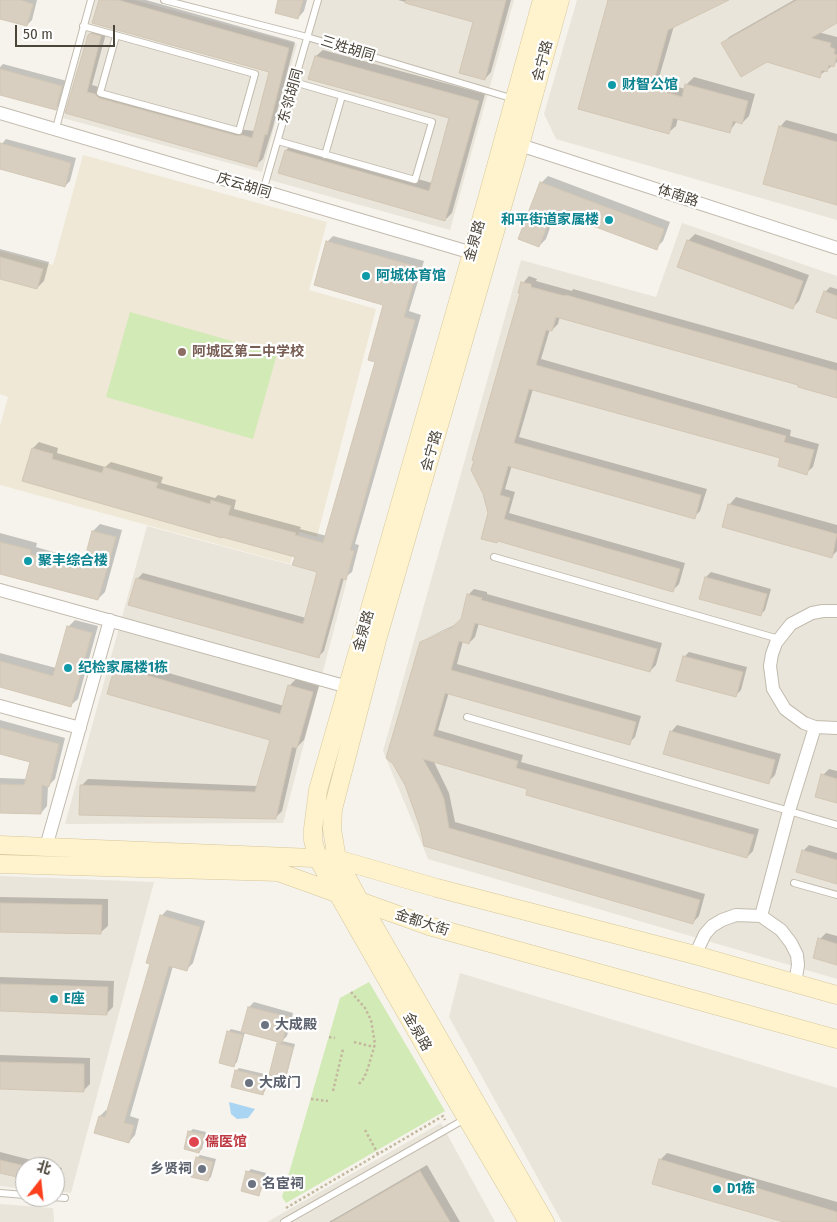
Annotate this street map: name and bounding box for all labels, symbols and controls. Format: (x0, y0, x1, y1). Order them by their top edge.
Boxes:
scale bar (18, 15, 118, 47)
text: 50 m (23, 25, 53, 43)
street label: 三姓胡同 (319, 33, 377, 65)
street label: 会宁路 (529, 39, 557, 83)
street label: 东邻胡同 (275, 67, 307, 125)
place label: 财智公馆 (622, 77, 678, 93)
marker: 财智公馆 (606, 79, 618, 91)
street label: 庆云胡同 (215, 170, 273, 202)
street label: 体南路 (655, 182, 701, 210)
place label: 和平街道家属楼 (501, 212, 599, 228)
marker: 和平街道家属楼 (603, 214, 615, 226)
street label: 金泉路 (461, 218, 489, 264)
place label: 阿城体育馆 (376, 268, 446, 284)
marker: 阿城体育馆 (360, 270, 372, 282)
place label: 阿城区第二中学校 (192, 344, 304, 360)
marker: 阿城区第二中学校 (176, 346, 188, 358)
street label: 会宁路 (418, 428, 446, 474)
place label: 聚丰综合楼 (38, 553, 108, 569)
marker: 聚丰综合楼 (22, 555, 34, 567)
street label: 金泉路 (350, 608, 378, 654)
place label: 纪检家属楼1栋 (78, 660, 168, 676)
marker: 纪检家属楼1栋 (62, 662, 74, 674)
street label: 金都大街 (393, 906, 451, 940)
place label: E座 (64, 991, 85, 1007)
marker: E座 (48, 993, 60, 1005)
street label: 金泉路 (399, 1010, 435, 1054)
place label: 大成殿 (275, 1017, 317, 1033)
marker: 大成殿 (259, 1019, 271, 1031)
place label: 大成门 (259, 1075, 301, 1091)
marker: 大成门 (243, 1077, 255, 1089)
place label: 儒医馆 (205, 1134, 247, 1150)
marker: 儒医馆 (187, 1135, 201, 1149)
north arrow (15, 1157, 65, 1207)
text: 北 (35, 1158, 53, 1178)
place label: 乡贤祠 (150, 1161, 192, 1177)
marker: 乡贤祠 (196, 1163, 208, 1175)
place label: 名宦祠 (262, 1176, 304, 1192)
marker: 名宦祠 (246, 1178, 258, 1190)
place label: D1栋 (727, 1181, 755, 1197)
marker: D1栋 (711, 1183, 723, 1195)

